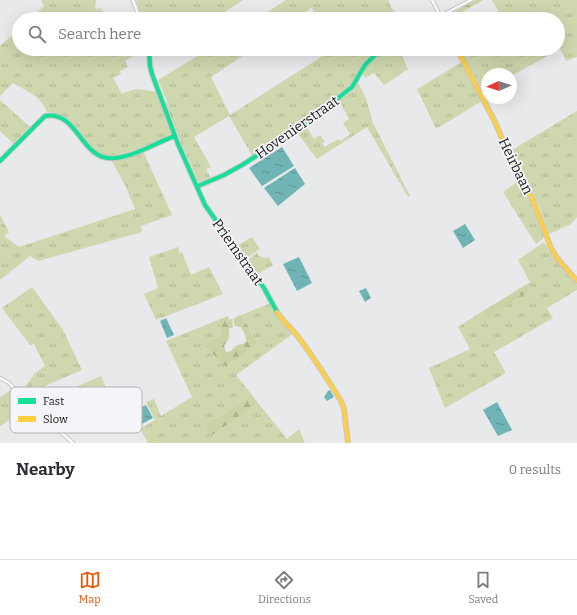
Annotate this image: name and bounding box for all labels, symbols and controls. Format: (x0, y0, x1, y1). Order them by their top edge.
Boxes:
search box (12, 12, 565, 56)
icon: search (26, 23, 48, 45)
text: Search here (58, 25, 141, 43)
north arrow (481, 68, 517, 104)
street label: Hovenierstraat (252, 92, 342, 162)
street label: Heirbaan (495, 135, 537, 197)
street label: Priemstraat (208, 216, 267, 289)
legend (10, 387, 142, 433)
text: Fast (43, 395, 64, 408)
text: Slow (43, 413, 68, 426)
text: Nearby (16, 459, 75, 480)
text: 0 results (509, 462, 561, 477)
tab: Map (79, 569, 101, 606)
tab: Directions (258, 569, 311, 606)
tab: Saved (468, 569, 498, 606)

